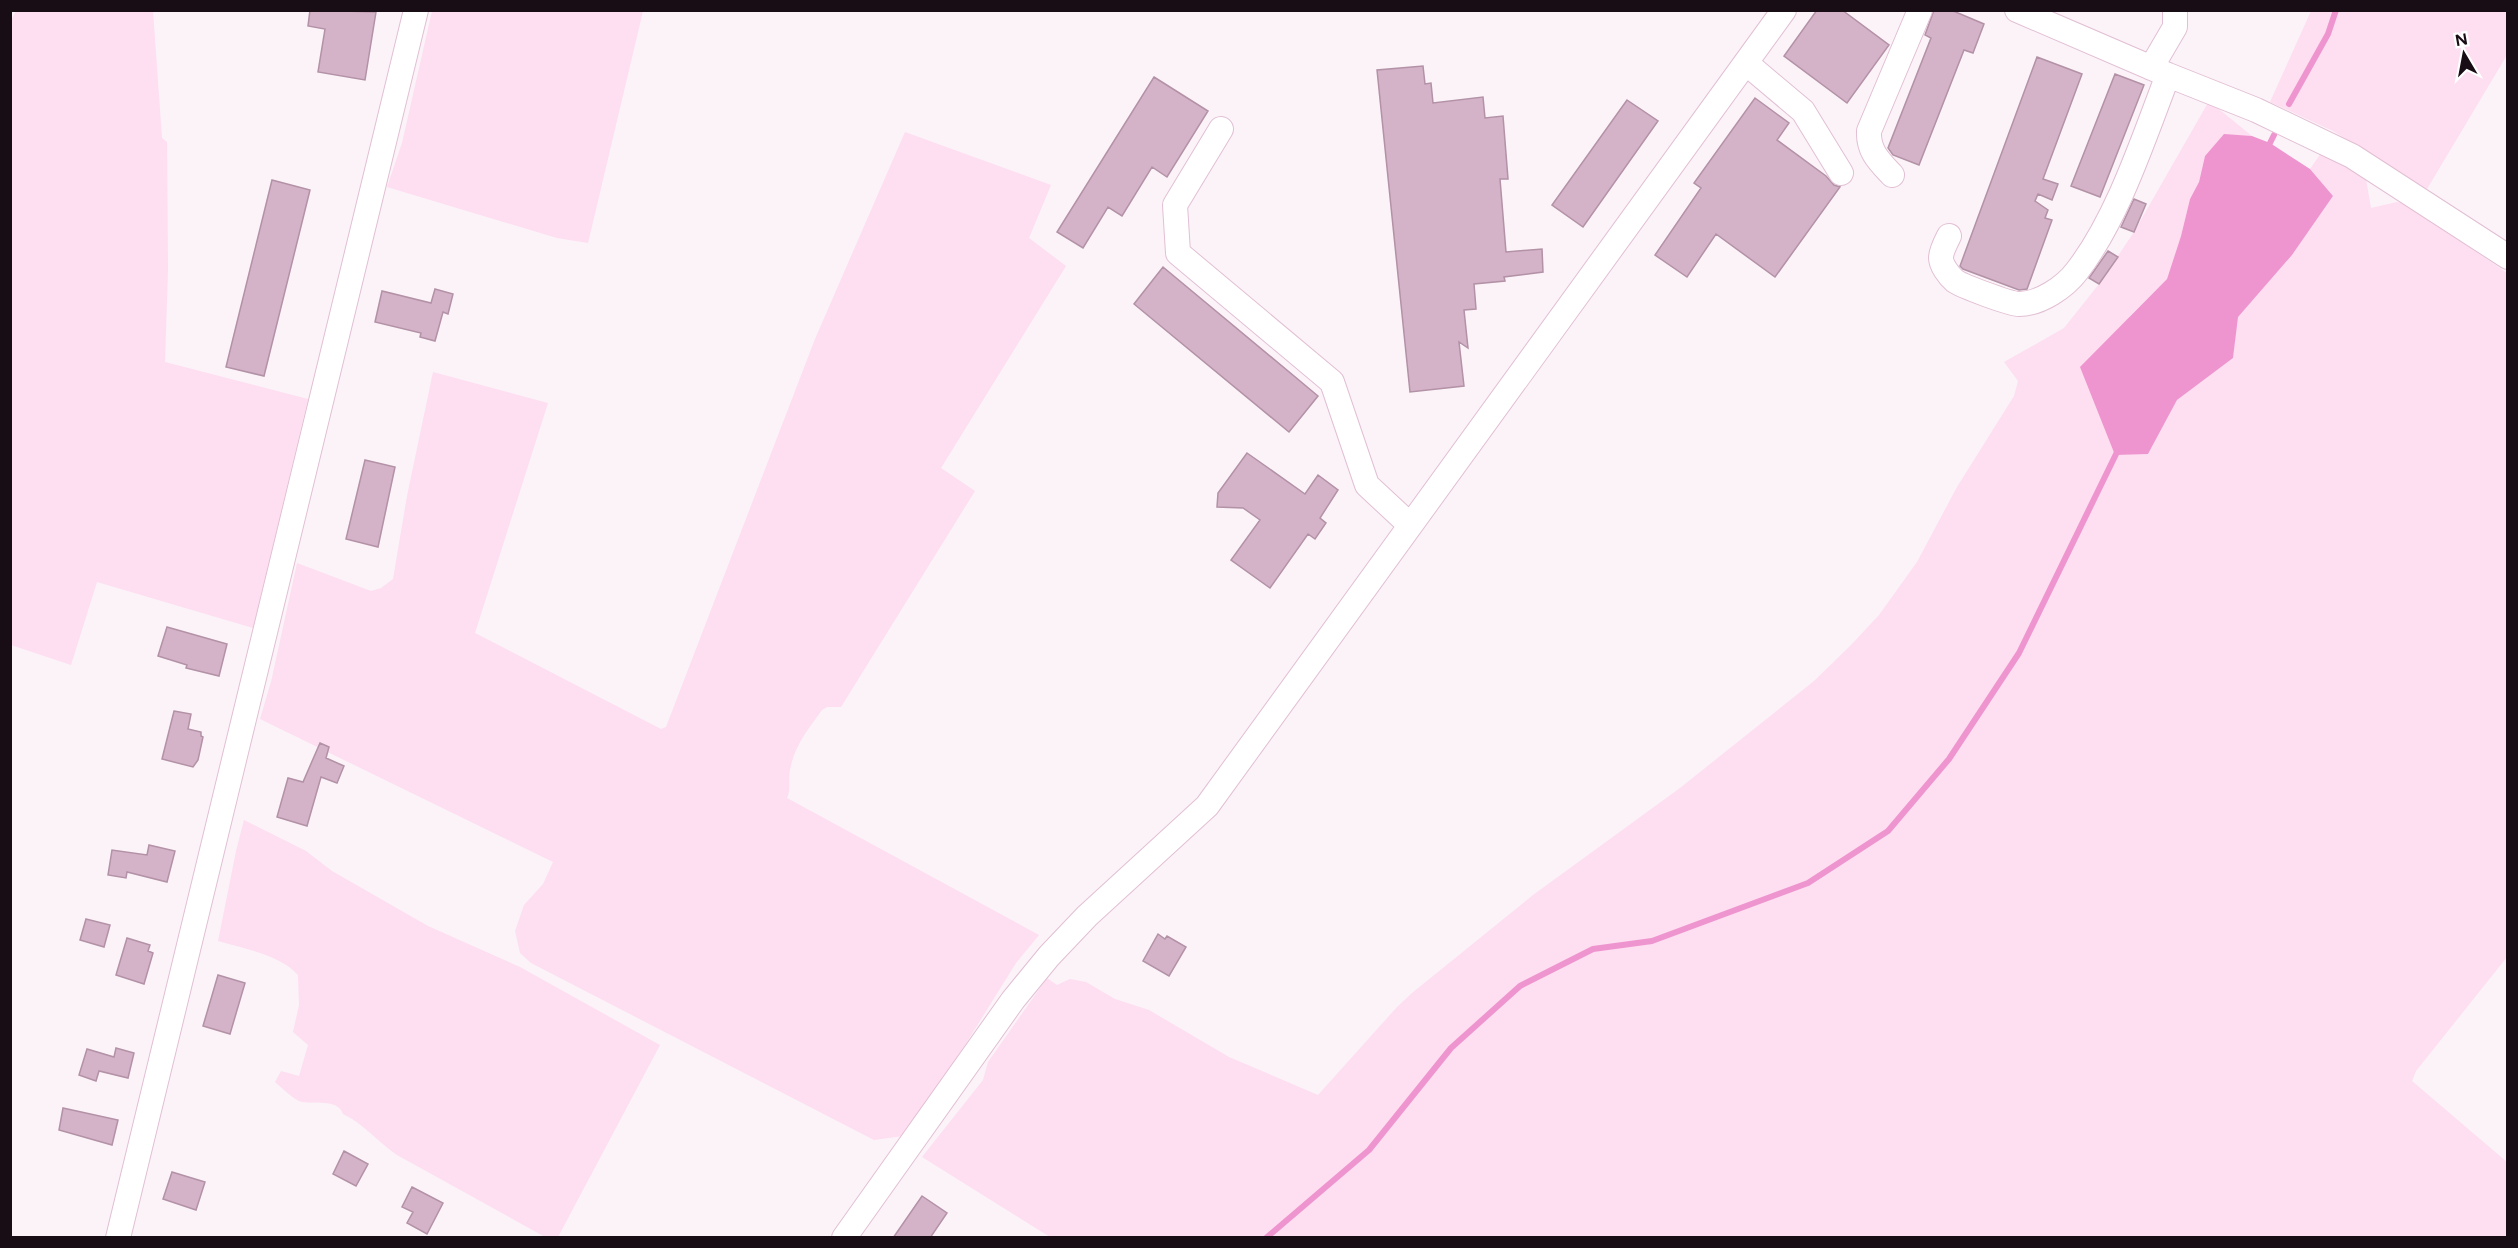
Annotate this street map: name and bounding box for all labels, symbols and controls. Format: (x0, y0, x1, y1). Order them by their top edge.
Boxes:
north arrow (2434, 24, 2494, 84)
text: N (2454, 29, 2469, 50)

